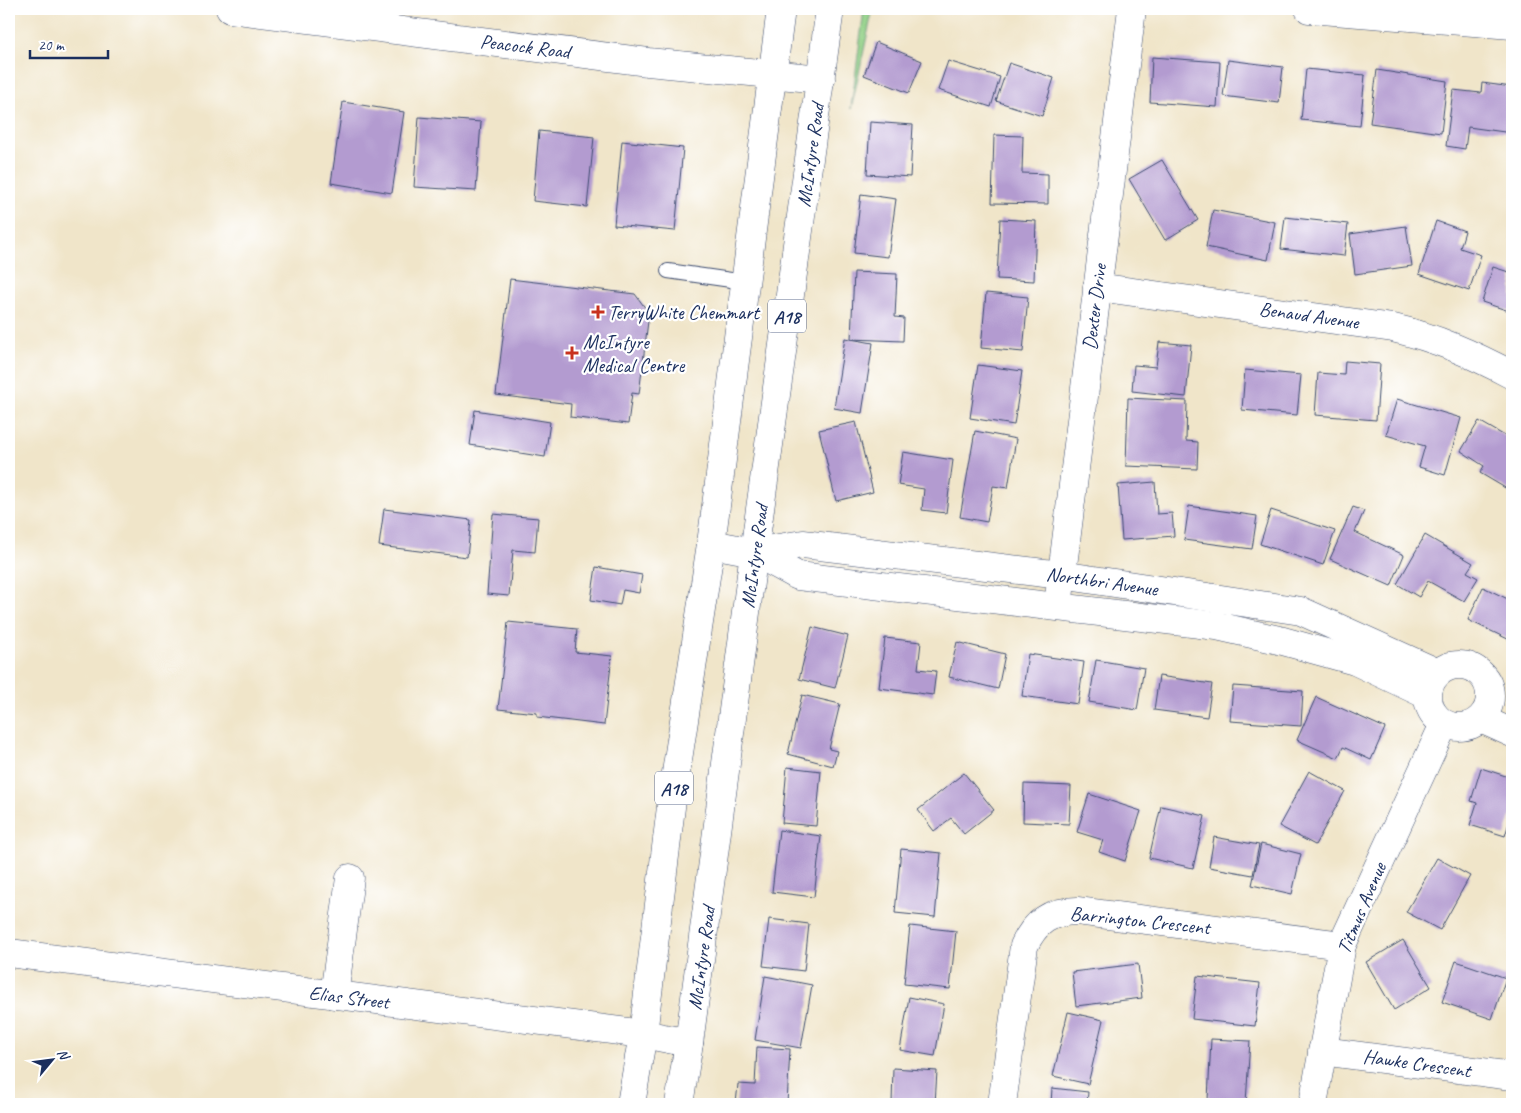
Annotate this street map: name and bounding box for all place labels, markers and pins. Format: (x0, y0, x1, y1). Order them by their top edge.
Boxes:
place label: TerryWhite Chemmart (608, 300, 761, 325)
marker: TerryWhite Chemmart (592, 306, 604, 318)
place label: McIntyre Medical Centre (583, 330, 686, 378)
marker: McIntyre Medical Centre (565, 346, 579, 360)

